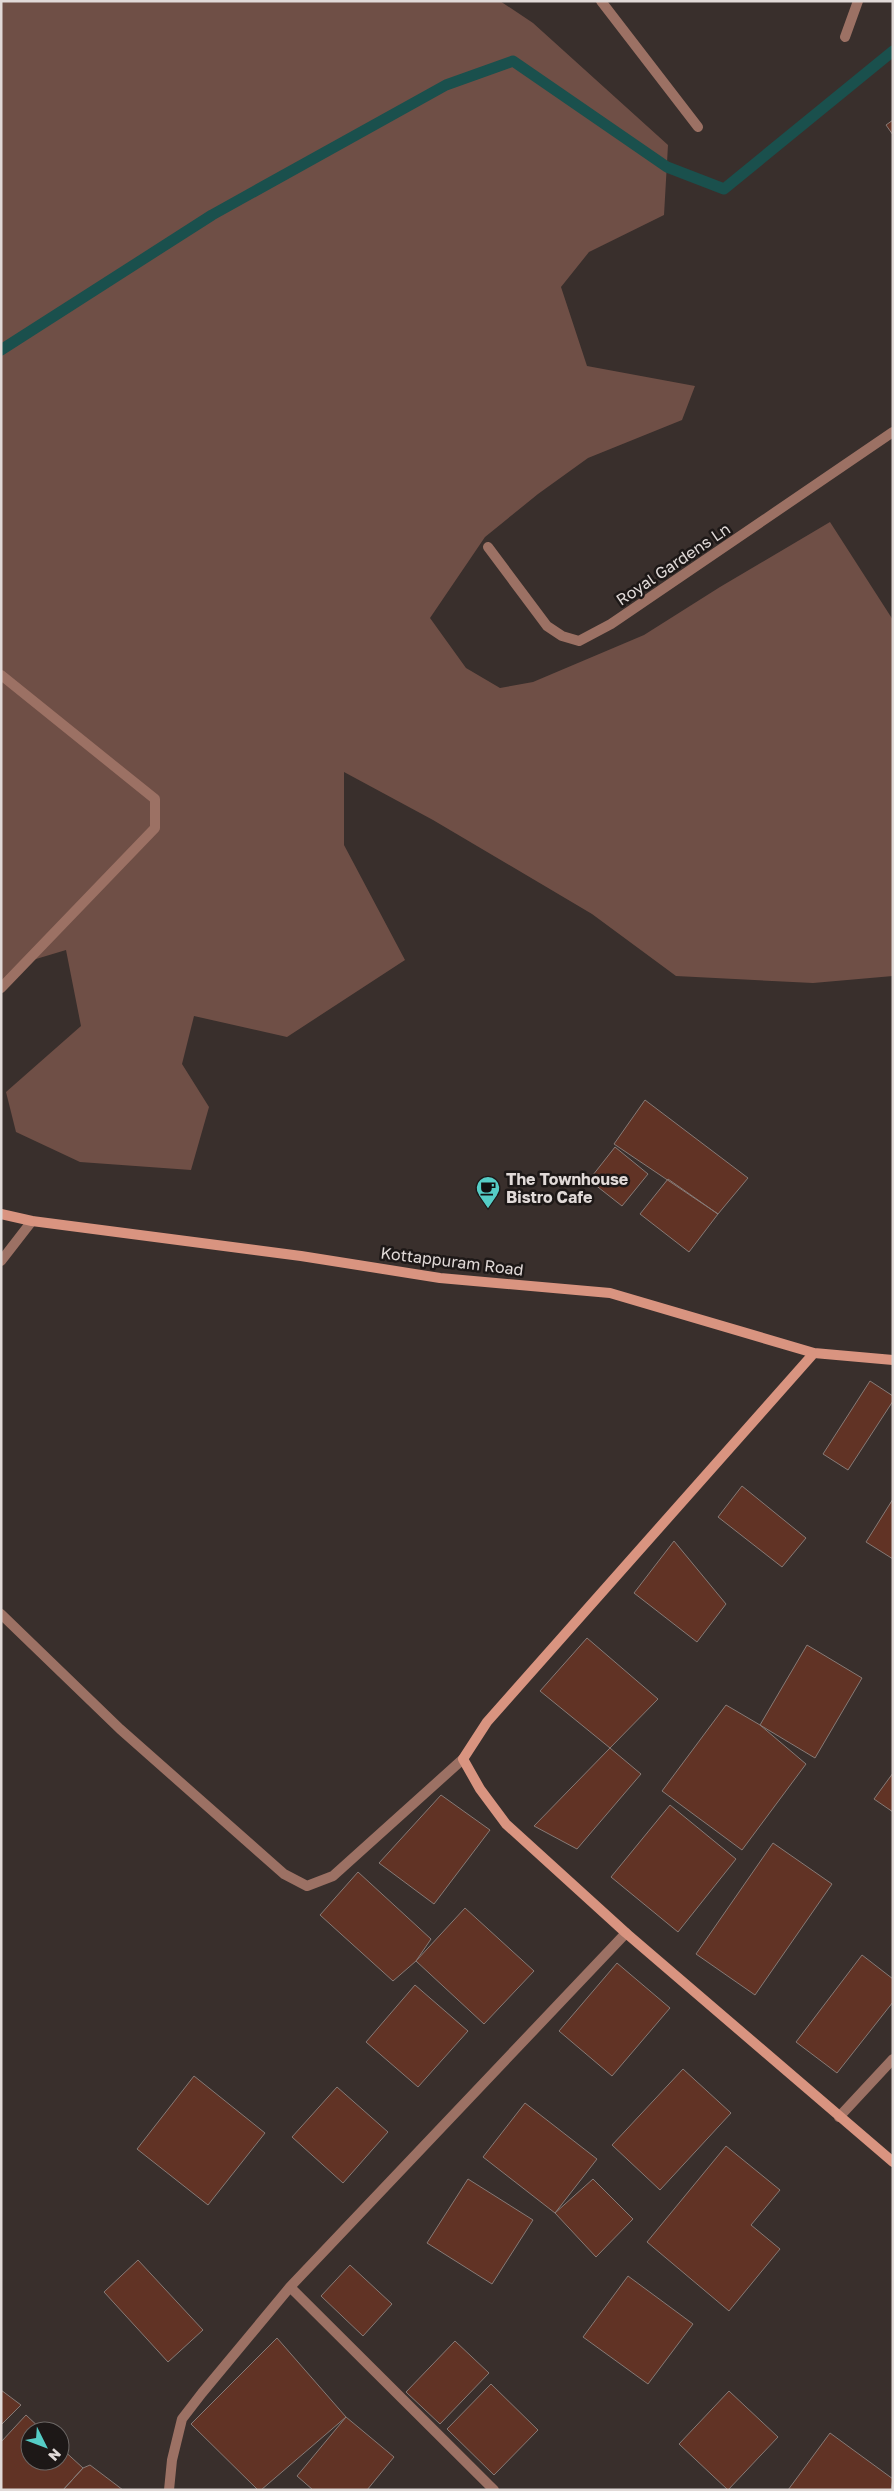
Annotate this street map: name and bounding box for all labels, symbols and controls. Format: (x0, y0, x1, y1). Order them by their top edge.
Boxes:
street label: Royal Gardens Ln (612, 518, 734, 610)
place label: The Townhouse Bistro Cafe (506, 1169, 628, 1207)
cafe icon: The Townhouse Bistro Cafe (475, 1175, 501, 1209)
street label: Kottappuram Road (379, 1242, 525, 1280)
north arrow (20, 2421, 70, 2471)
text: N (45, 2445, 65, 2465)

